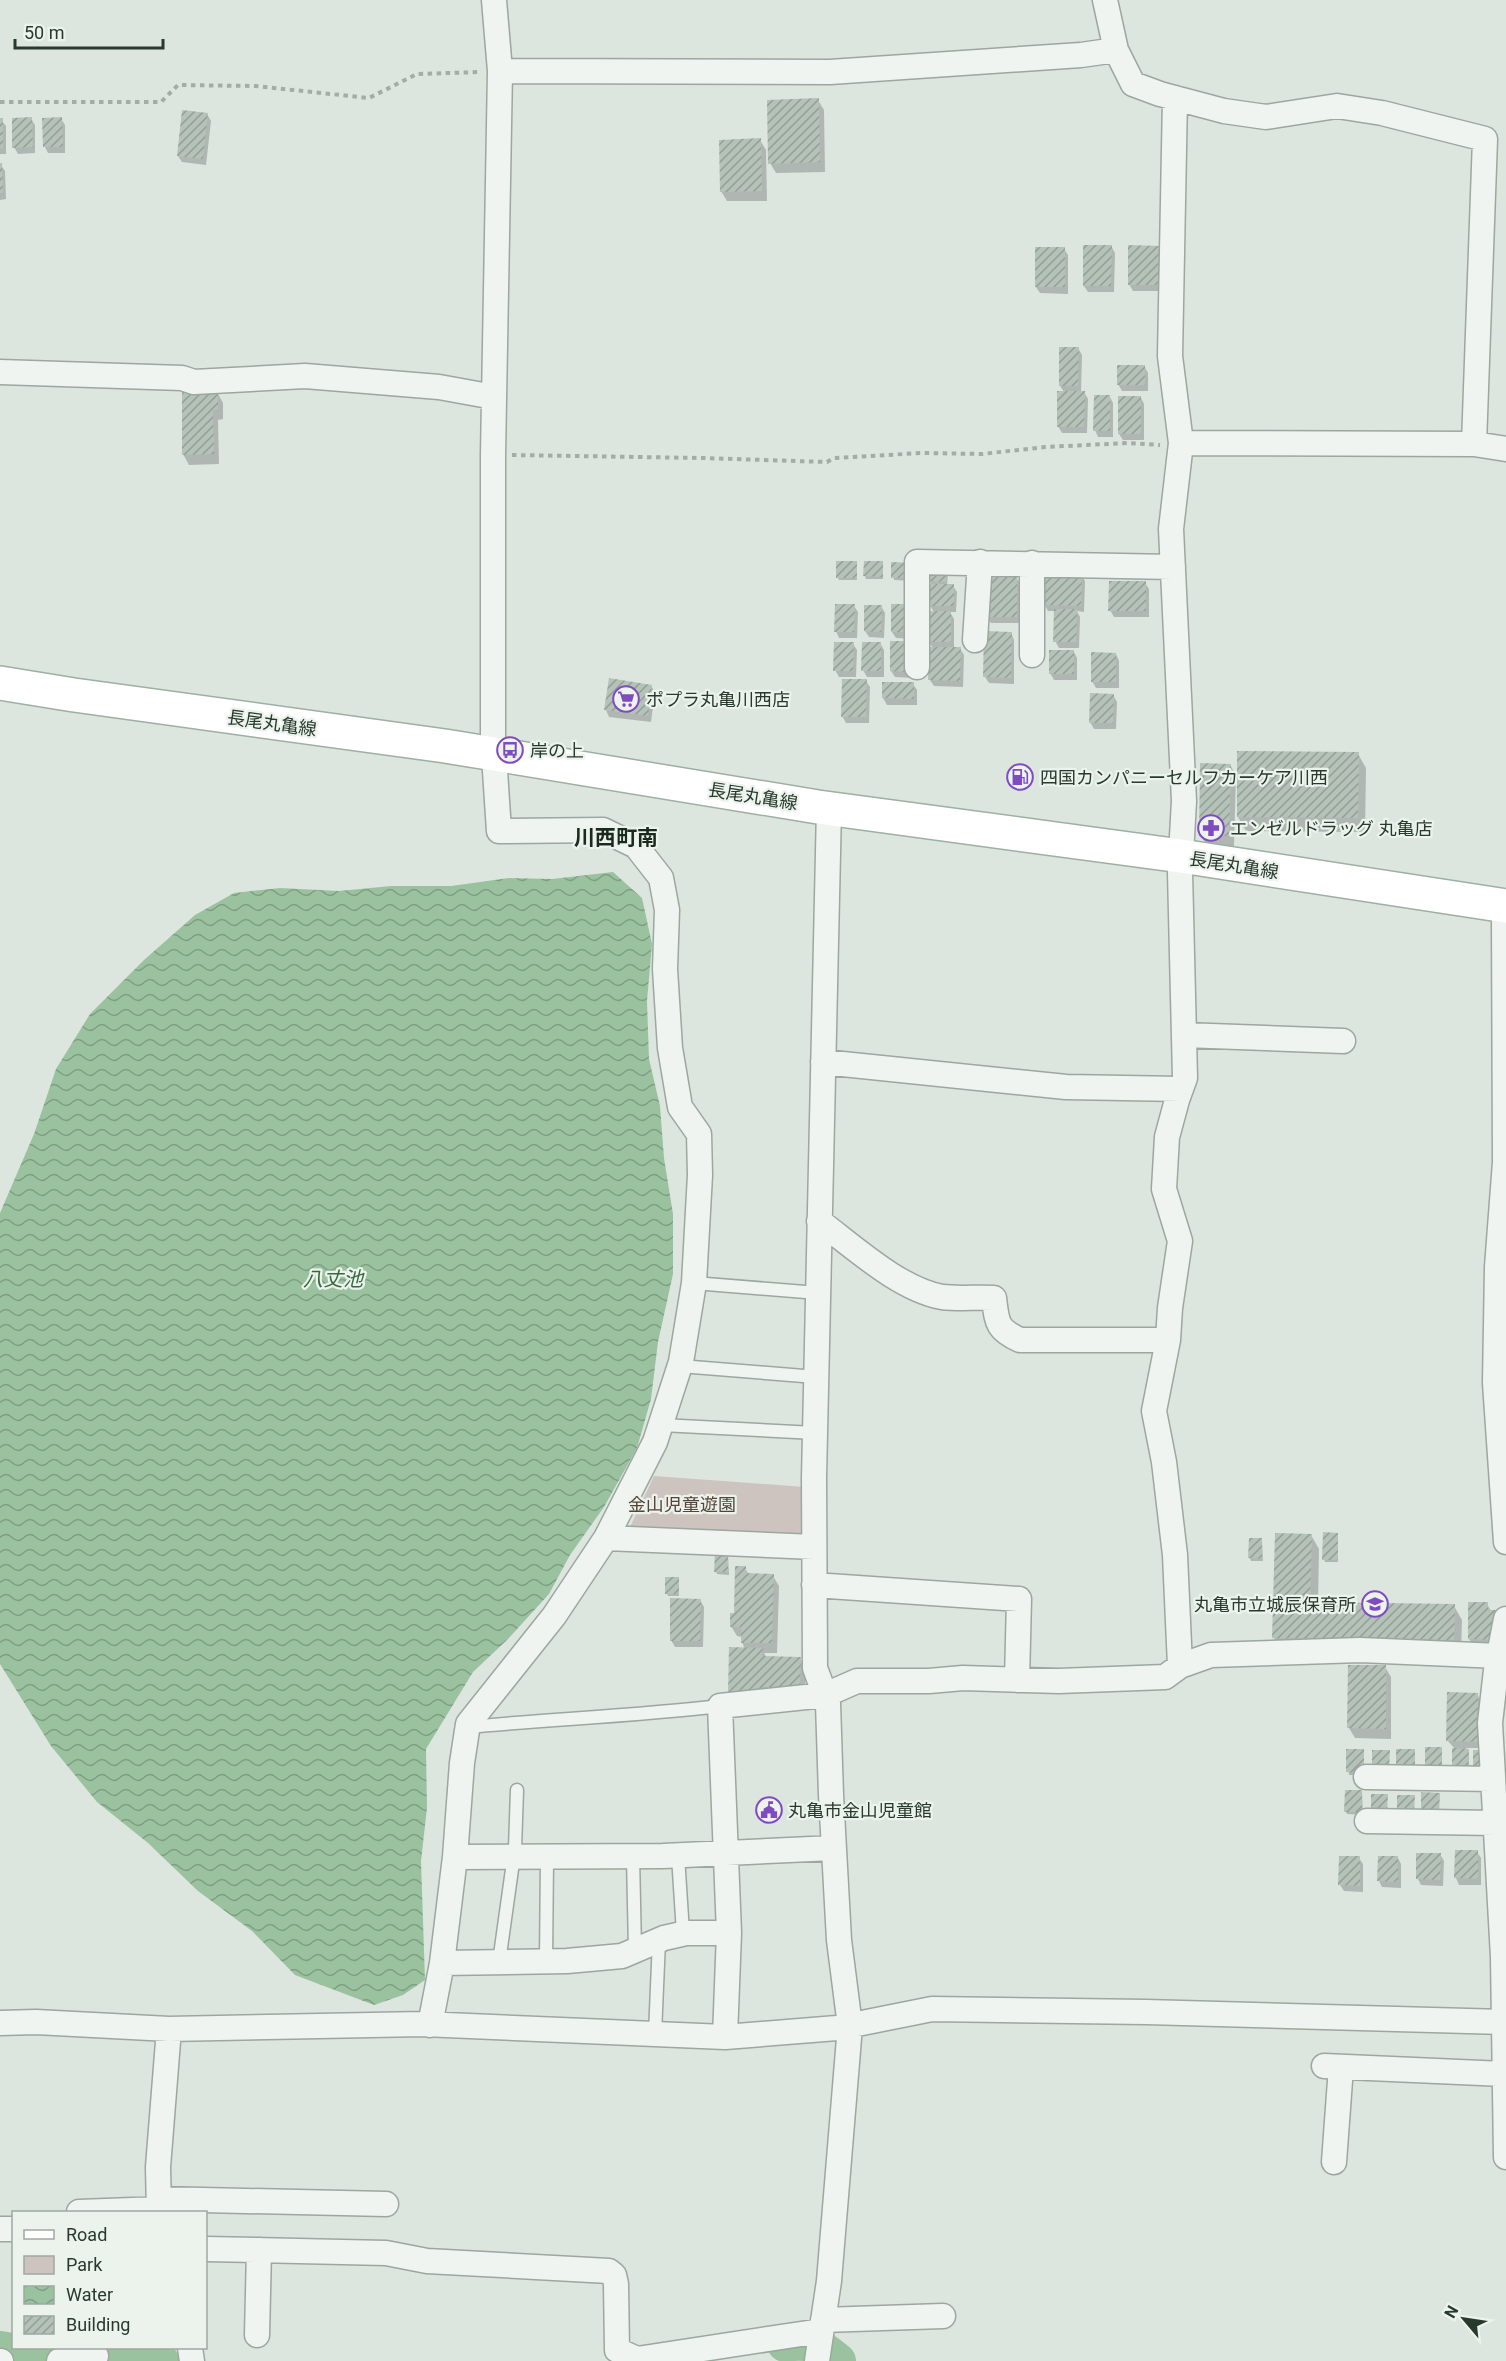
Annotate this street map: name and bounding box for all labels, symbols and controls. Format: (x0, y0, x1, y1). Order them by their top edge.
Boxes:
scale bar (15, 12, 164, 50)
text: 50 m (24, 22, 64, 43)
supermarket icon: ポプラ丸亀川西店 (611, 684, 641, 714)
place label: ポプラ丸亀川西店 (646, 689, 790, 710)
street label: 長尾丸亀線 (226, 706, 318, 740)
bus stop icon: 岸の上 (495, 735, 525, 765)
place label: 岸の上 (530, 740, 584, 761)
fuel station icon: 四国カンパニーセルフカーケア川西 (1005, 762, 1035, 792)
place label: 四国カンパニーセルフカーケア川西 (1040, 767, 1328, 788)
street label: 長尾丸亀線 (707, 779, 799, 813)
pharmacy icon: エンゼルドラッグ 丸亀店 (1196, 813, 1226, 843)
place label: エンゼルドラッグ 丸亀店 (1230, 818, 1432, 839)
district label: 川西町南 (574, 826, 658, 850)
street label: 長尾丸亀線 (1188, 848, 1280, 882)
water label: 八丈池 (303, 1267, 365, 1291)
park label: 金山児童遊園 (628, 1494, 736, 1515)
school or university icon: 丸亀市立城辰保育所 (1360, 1589, 1390, 1619)
place label: 丸亀市立城辰保育所 (1194, 1594, 1356, 1615)
public building icon: 丸亀市金山児童館 (754, 1795, 784, 1825)
place label: 丸亀市金山児童館 (788, 1800, 932, 1821)
legend (12, 2211, 207, 2349)
text: Road (66, 2224, 107, 2245)
text: Park (66, 2254, 103, 2275)
text: Water (66, 2284, 113, 2305)
north arrow (1434, 2289, 1494, 2349)
text: N (1440, 2302, 1462, 2322)
text: Building (66, 2314, 130, 2335)

